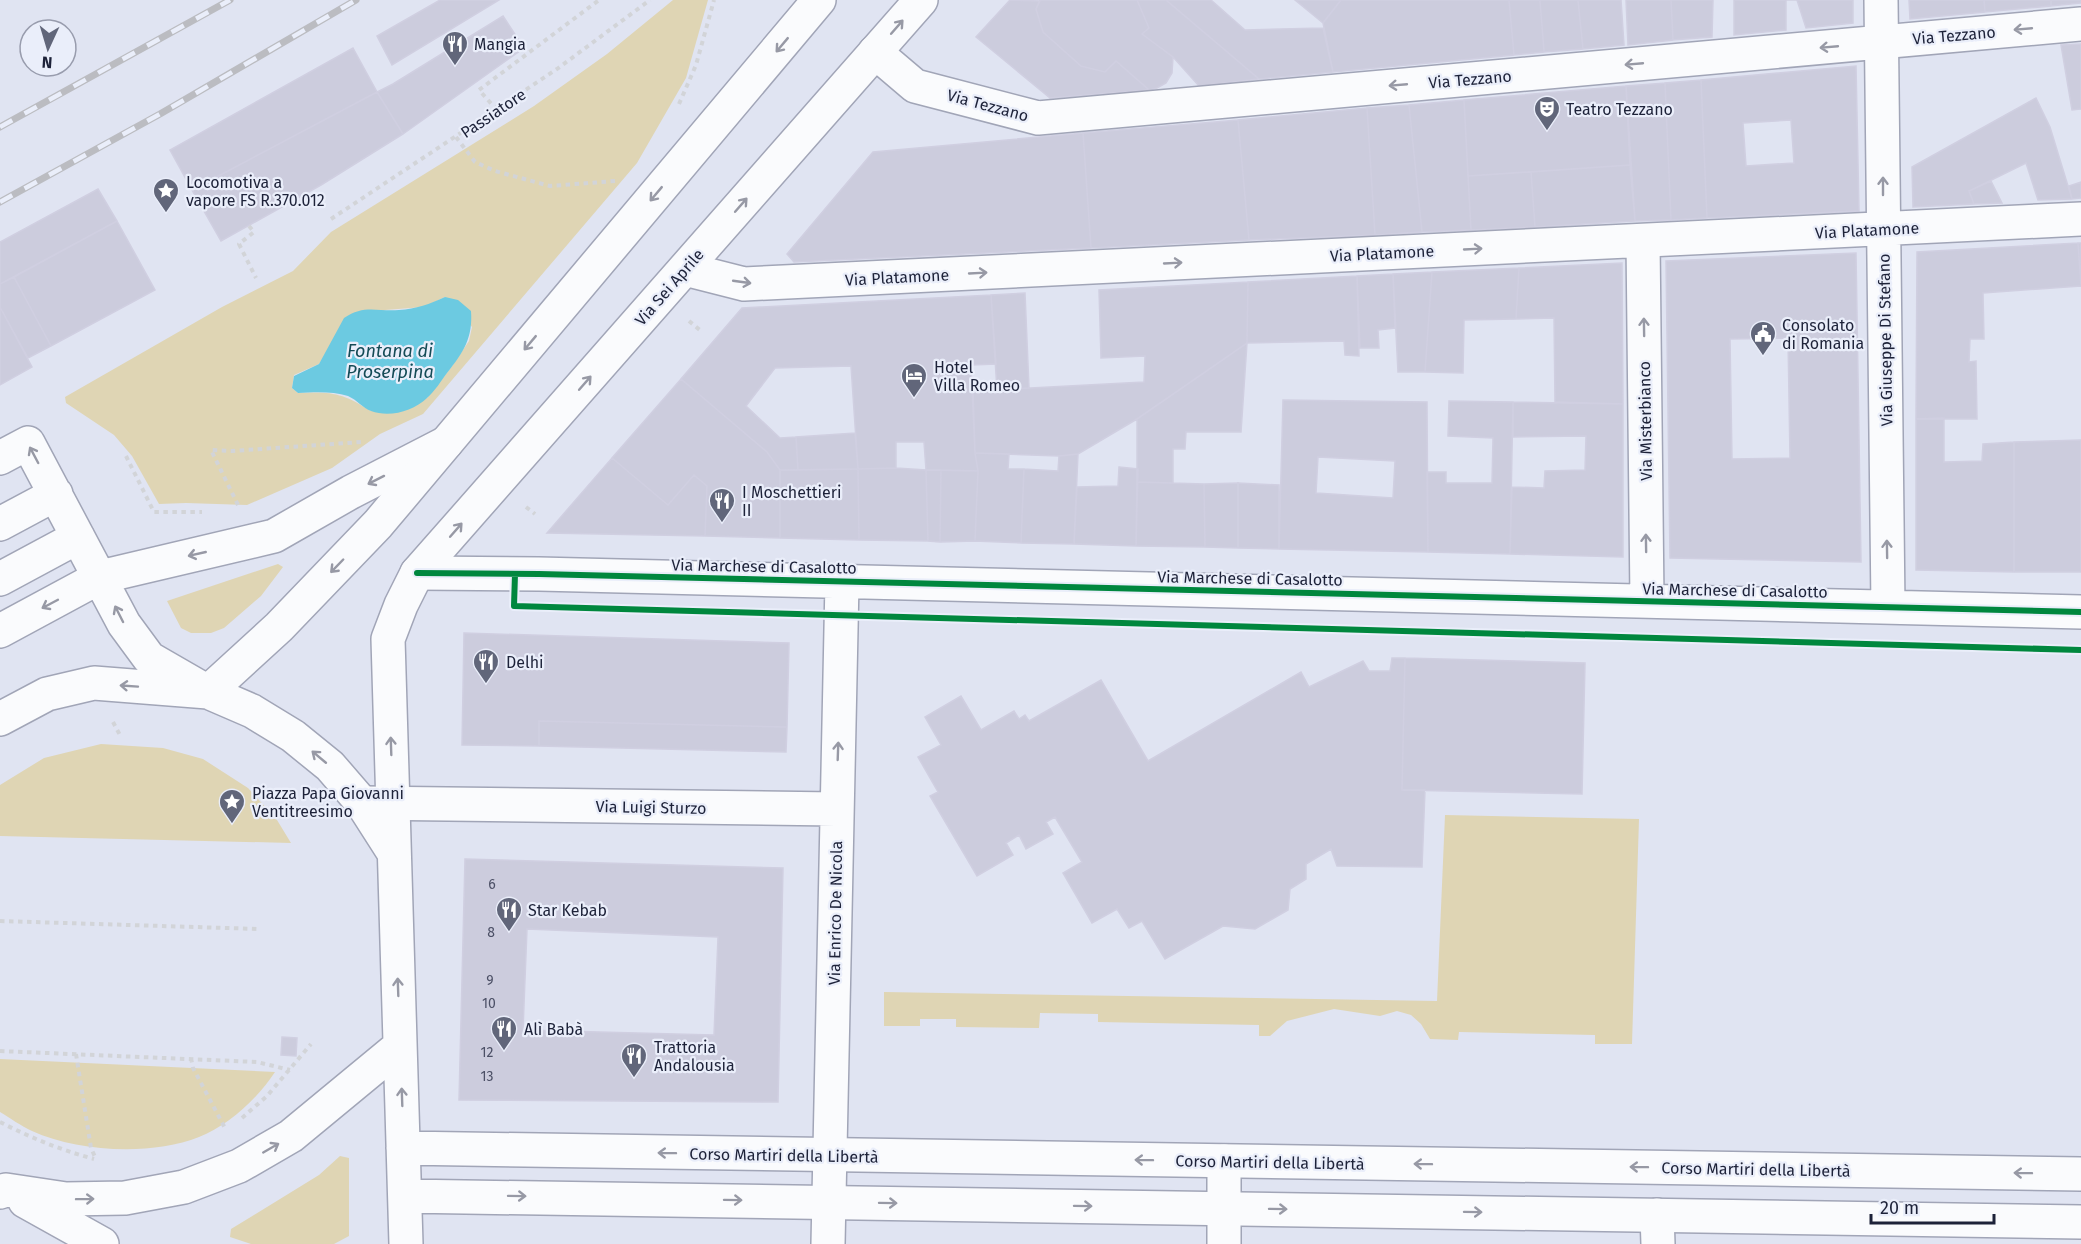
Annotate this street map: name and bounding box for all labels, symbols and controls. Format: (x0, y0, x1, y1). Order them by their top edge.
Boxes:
north arrow (18, 18, 78, 78)
one-way arrow (891, 19, 904, 35)
street label: Via Tezzano (1912, 22, 1996, 49)
one-way arrow (2013, 24, 2033, 35)
restaurant icon: Mangia (440, 29, 470, 67)
place label: Mangia (474, 35, 526, 54)
one-way arrow (775, 37, 788, 53)
one-way arrow (1819, 42, 1839, 53)
text: N (41, 53, 53, 72)
one-way arrow (1625, 59, 1645, 70)
street label: Via Tezzano (1428, 66, 1512, 93)
one-way arrow (1389, 80, 1409, 91)
street label: Passiatore (457, 85, 529, 142)
street label: Via Tezzano (945, 85, 1031, 125)
theatre icon: Teatro Tezzano (1532, 94, 1562, 132)
place label: Teatro Tezzano (1566, 100, 1673, 119)
place label: Locomotiva a vapore FS R.370.012 (186, 173, 325, 210)
place icon: Locomotiva a vapore FS R.370.012 (151, 176, 181, 214)
one-way arrow (1877, 176, 1889, 196)
one-way arrow (649, 186, 663, 201)
one-way arrow (734, 198, 748, 213)
street label: Via Platamone (1814, 218, 1920, 243)
street label: Via Platamone (1329, 241, 1435, 266)
one-way arrow (1462, 244, 1482, 255)
street label: Via Sei Aprile (631, 245, 708, 329)
street label: Via Giuseppe Di Stefano (1874, 253, 1897, 427)
one-way arrow (1162, 258, 1182, 269)
street label: Via Platamone (844, 265, 950, 290)
one-way arrow (968, 267, 988, 278)
one-way arrow (731, 277, 751, 288)
place label: Consolato di Romania (1782, 316, 1864, 353)
one-way arrow (1638, 317, 1649, 337)
public building icon: Consolato di Romania (1748, 319, 1778, 357)
one-way arrow (524, 335, 537, 351)
water label: Fontana di Proserpina (346, 340, 434, 383)
place label: Hotel Villa Romeo (934, 358, 1020, 395)
hotel icon: Hotel Villa Romeo (899, 361, 929, 399)
street label: Via Misterbianco (1635, 361, 1656, 481)
one-way arrow (578, 376, 592, 391)
one-way arrow (28, 446, 39, 464)
one-way arrow (367, 474, 385, 486)
place label: I Moschettieri II (742, 483, 841, 520)
restaurant icon: I Moschettieri II (707, 486, 737, 524)
one-way arrow (449, 522, 463, 537)
one-way arrow (1640, 533, 1652, 553)
one-way arrow (1882, 539, 1893, 559)
one-way arrow (188, 549, 207, 561)
street label: Via Marchese di Casalotto (671, 555, 857, 578)
one-way arrow (330, 559, 345, 574)
street label: Via Marchese di Casalotto (1157, 567, 1343, 590)
street label: Via Marchese di Casalotto (1642, 579, 1828, 602)
one-way arrow (42, 598, 59, 610)
one-way arrow (113, 606, 125, 623)
restaurant icon: Delhi (471, 647, 501, 685)
place label: Delhi (506, 653, 544, 672)
one-way arrow (119, 680, 139, 691)
one-way arrow (385, 736, 397, 756)
one-way arrow (832, 741, 844, 761)
one-way arrow (311, 751, 327, 764)
place label: Piazza Papa Giovanni Ventitreesimo (252, 784, 404, 821)
place icon: Piazza Papa Giovanni Ventitreesimo (217, 787, 247, 825)
street label: Via Luigi Sturzo (595, 797, 707, 818)
street label: Via Enrico De Nicola (825, 841, 846, 985)
house number: 6 (488, 876, 496, 893)
restaurant icon: Star Kebab (494, 895, 524, 933)
place label: Star Kebab (528, 901, 607, 920)
house number: 8 (487, 924, 495, 941)
house number: 9 (486, 972, 494, 989)
one-way arrow (392, 978, 404, 998)
house number: 10 (482, 995, 496, 1012)
restaurant icon: Alì Babà (489, 1014, 519, 1052)
place label: Alì Babà (524, 1020, 583, 1039)
place label: Trattoria Andalousia (654, 1038, 735, 1075)
restaurant icon: Trattoria Andalousia (619, 1041, 649, 1079)
house number: 12 (481, 1044, 494, 1061)
house number: 13 (480, 1068, 494, 1085)
one-way arrow (396, 1088, 407, 1108)
one-way arrow (262, 1142, 279, 1154)
street label: Corso Martiri della Libertà (689, 1144, 879, 1167)
one-way arrow (657, 1147, 677, 1159)
street label: Corso Martiri della Libertà (1175, 1151, 1365, 1174)
one-way arrow (1134, 1154, 1154, 1166)
one-way arrow (1413, 1158, 1433, 1170)
street label: Corso Martiri della Libertà (1661, 1158, 1851, 1181)
one-way arrow (1629, 1162, 1649, 1173)
one-way arrow (2013, 1167, 2033, 1179)
scale bar (1871, 1187, 1994, 1225)
one-way arrow (507, 1191, 527, 1202)
one-way arrow (75, 1193, 95, 1205)
one-way arrow (723, 1194, 743, 1206)
one-way arrow (877, 1197, 897, 1209)
text: 20 m (1880, 1197, 1919, 1219)
one-way arrow (1072, 1200, 1092, 1212)
one-way arrow (1267, 1203, 1287, 1215)
one-way arrow (1462, 1206, 1482, 1218)

